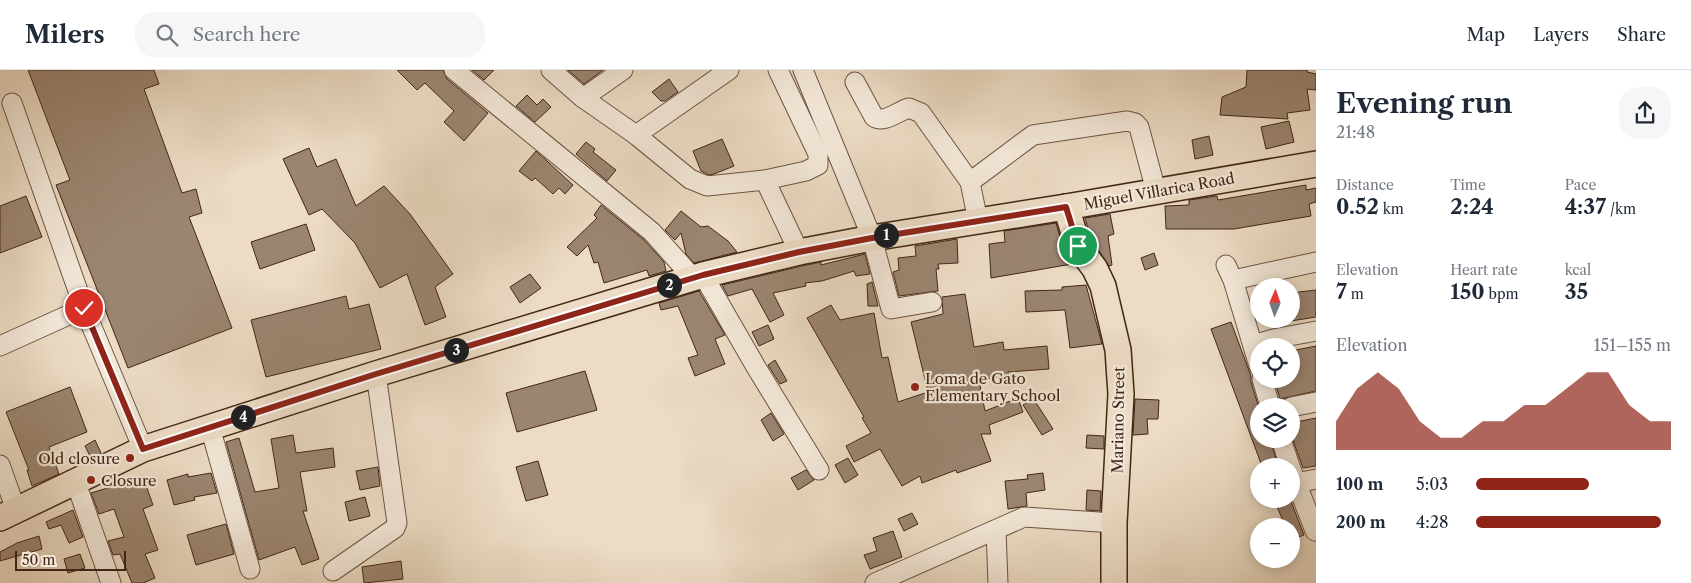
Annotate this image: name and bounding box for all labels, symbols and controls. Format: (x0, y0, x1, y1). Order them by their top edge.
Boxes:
search box (135, 12, 485, 57)
text: Milers (25, 20, 105, 49)
icon: search (153, 21, 181, 49)
text: Search here (193, 23, 300, 46)
text: Map (1467, 24, 1505, 46)
text: Layers (1533, 24, 1589, 46)
text: Share (1617, 24, 1666, 46)
text: Evening run (1336, 86, 1512, 120)
button: share (1619, 87, 1671, 139)
text: 21:48 (1336, 122, 1375, 142)
street label: Miguel Villarica Road (1082, 168, 1236, 214)
text: Distance (1336, 176, 1394, 194)
text: Time (1450, 176, 1486, 194)
text: Pace (1565, 176, 1596, 194)
text: 0.52 (1336, 194, 1379, 219)
text: 2:24 (1450, 194, 1494, 219)
text: 4:37 (1565, 194, 1606, 219)
text: km (1379, 200, 1404, 218)
text: /km (1606, 200, 1636, 218)
pin: 1 (874, 222, 898, 248)
pin (1057, 225, 1099, 267)
text: 1 (883, 226, 890, 244)
icon: arrive (1064, 232, 1092, 260)
text: Elevation (1336, 261, 1399, 279)
text: Heart rate (1450, 261, 1518, 279)
text: kcal (1565, 261, 1591, 279)
pin: 2 (656, 272, 682, 298)
text: 2 (665, 276, 674, 294)
north arrow (1250, 278, 1300, 328)
map controls (1250, 278, 1300, 568)
text: 7 (1336, 279, 1347, 304)
text: 150 (1450, 279, 1485, 304)
text: 35 (1565, 279, 1588, 304)
text: m (1347, 285, 1364, 303)
text: bpm (1485, 285, 1519, 303)
pin (63, 287, 105, 329)
icon: check (70, 294, 98, 322)
text: Elevation (1336, 335, 1407, 355)
text: 151–155 m (1594, 335, 1671, 355)
pin: 3 (444, 338, 468, 362)
button: locate (1250, 338, 1300, 388)
text: 3 (453, 341, 460, 359)
street label: Mariano Street (1108, 366, 1128, 474)
place label: Loma de Gato Elementary School (925, 369, 1061, 405)
marker: Loma de Gato Elementary School (909, 381, 921, 393)
button: layers (1250, 398, 1300, 448)
pin: 4 (230, 404, 256, 430)
text: 4 (239, 408, 248, 426)
place label: Old closure (38, 449, 120, 468)
marker: Old closure (124, 452, 136, 464)
button: + (1250, 458, 1300, 508)
place label: Closure (101, 471, 157, 490)
marker: Closure (85, 474, 97, 486)
text: 100 m (1336, 474, 1383, 494)
text: 5:03 (1416, 474, 1448, 494)
text: 200 m (1336, 512, 1386, 532)
text: 4:28 (1416, 512, 1448, 532)
button: − (1250, 518, 1300, 568)
scale bar (15, 548, 126, 571)
text: 50 m (22, 551, 55, 569)

